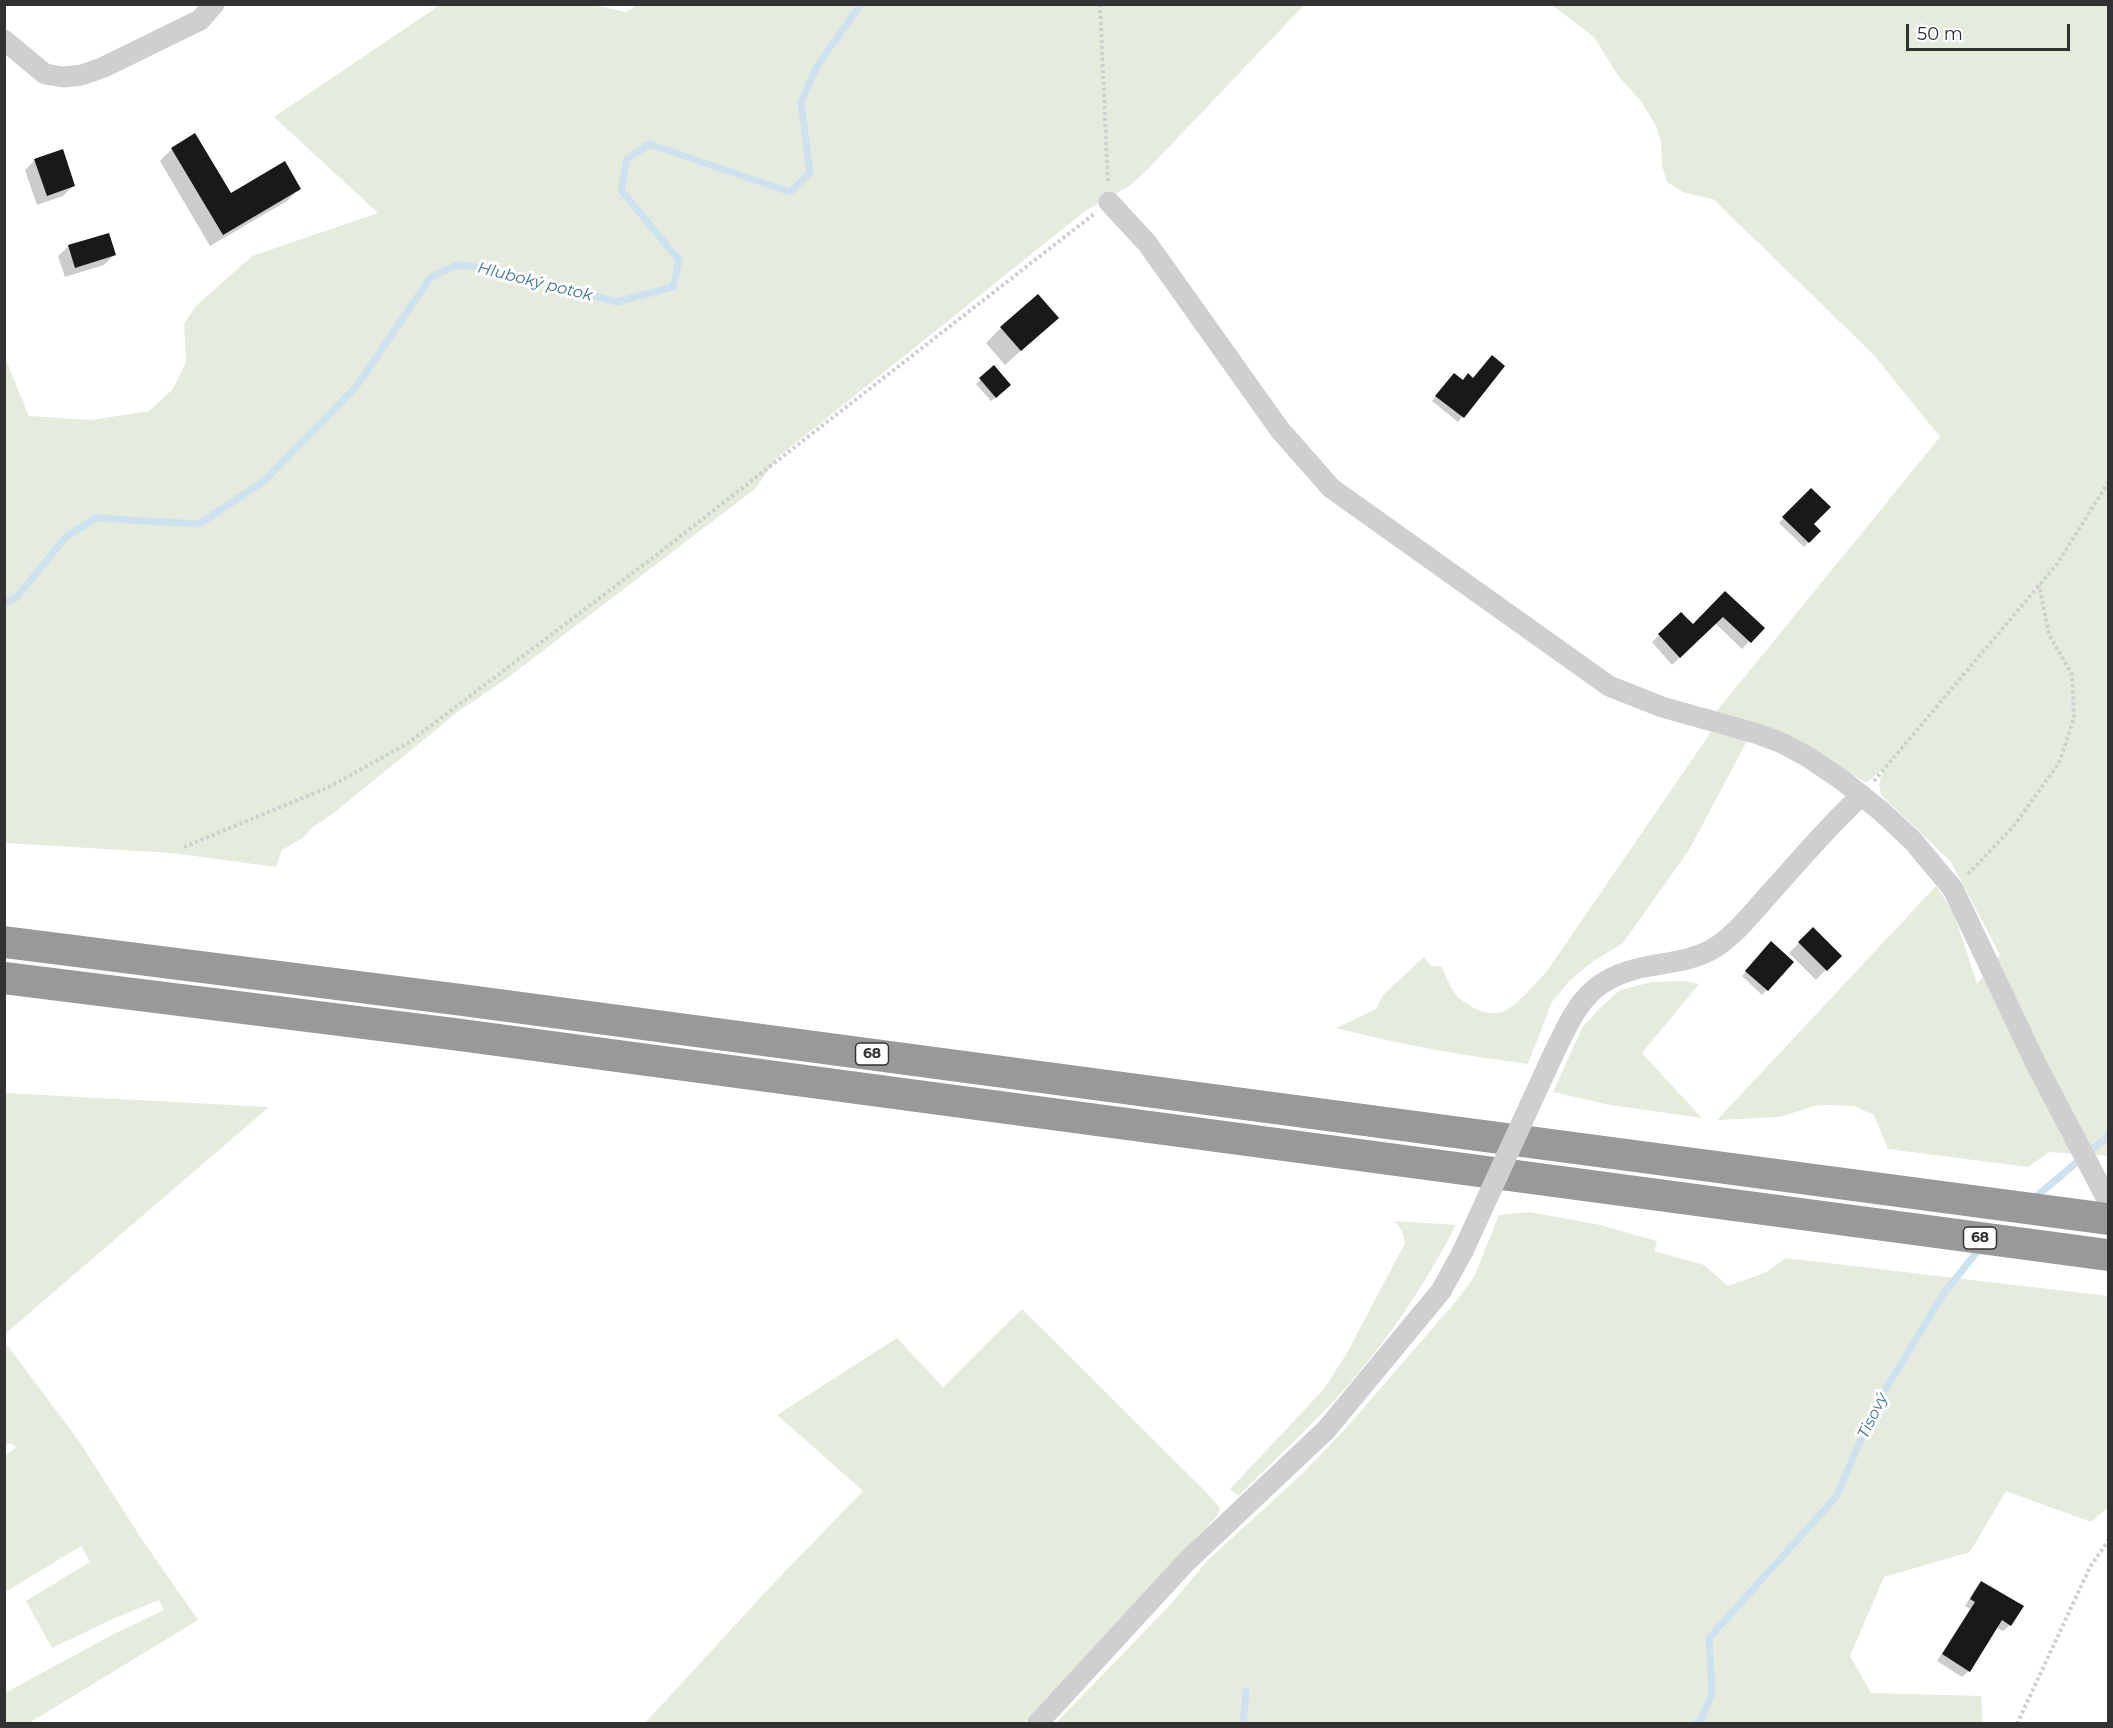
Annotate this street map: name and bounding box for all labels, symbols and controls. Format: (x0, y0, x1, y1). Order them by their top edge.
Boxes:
scale bar (1909, 12, 2072, 50)
text: 50 m (1917, 23, 1963, 45)
water label: Hluboký potok (476, 258, 594, 306)
road number: 68 (856, 1043, 888, 1065)
road number: 68 (1964, 1227, 1996, 1249)
water label: Tisový (1854, 1390, 1892, 1442)

